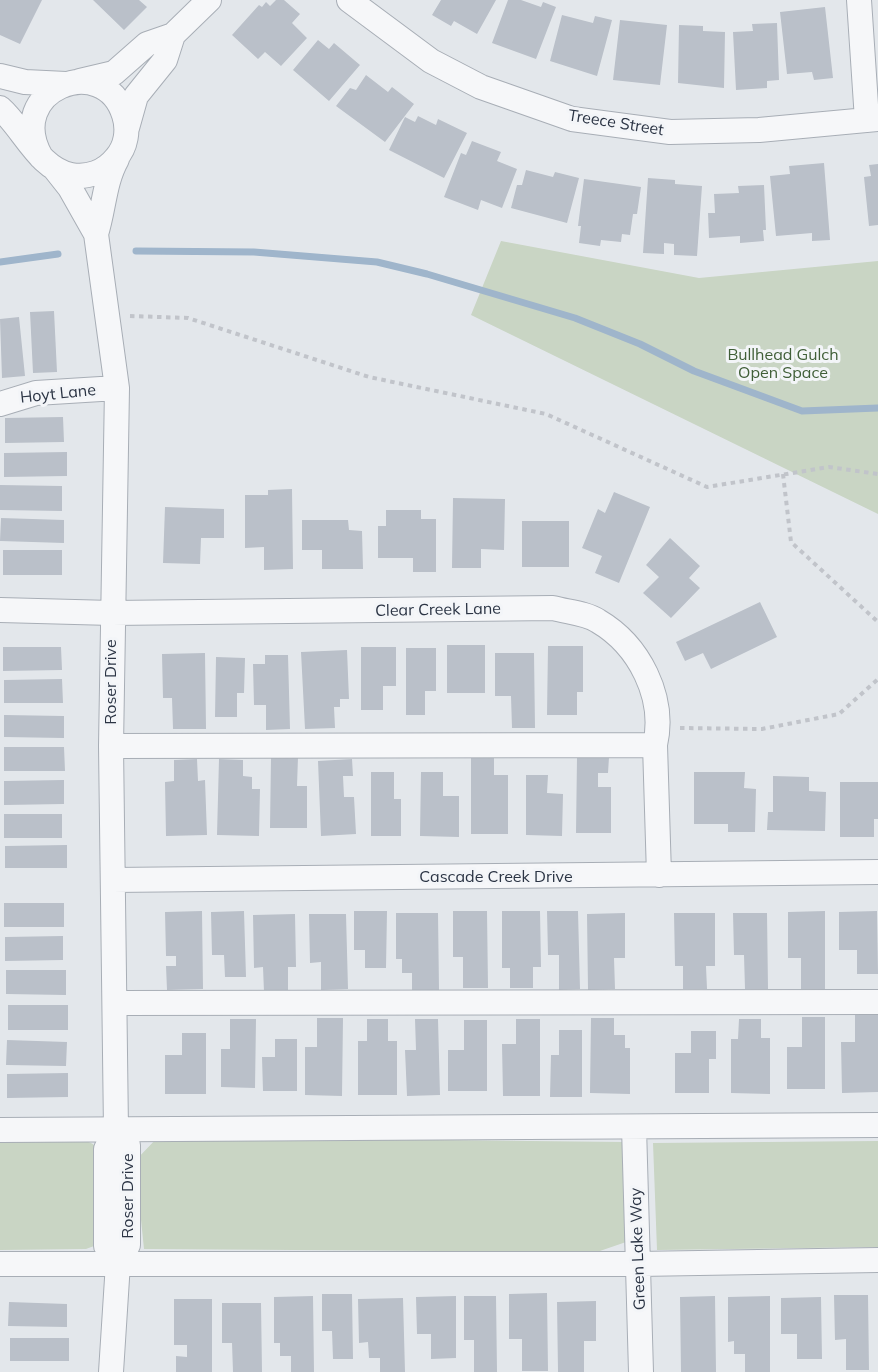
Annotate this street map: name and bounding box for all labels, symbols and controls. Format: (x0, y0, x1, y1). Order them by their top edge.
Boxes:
street label: Treece Street (567, 106, 665, 140)
park label: Bullhead Gulch Open Space (727, 345, 839, 383)
street label: Hoyt Lane (19, 380, 97, 408)
street label: Clear Creek Lane (375, 599, 501, 621)
street label: Roser Drive (101, 639, 121, 725)
street label: Cascade Creek Drive (419, 867, 573, 887)
street label: Roser Drive (118, 1153, 138, 1239)
street label: Green Lake Way (626, 1187, 650, 1311)

